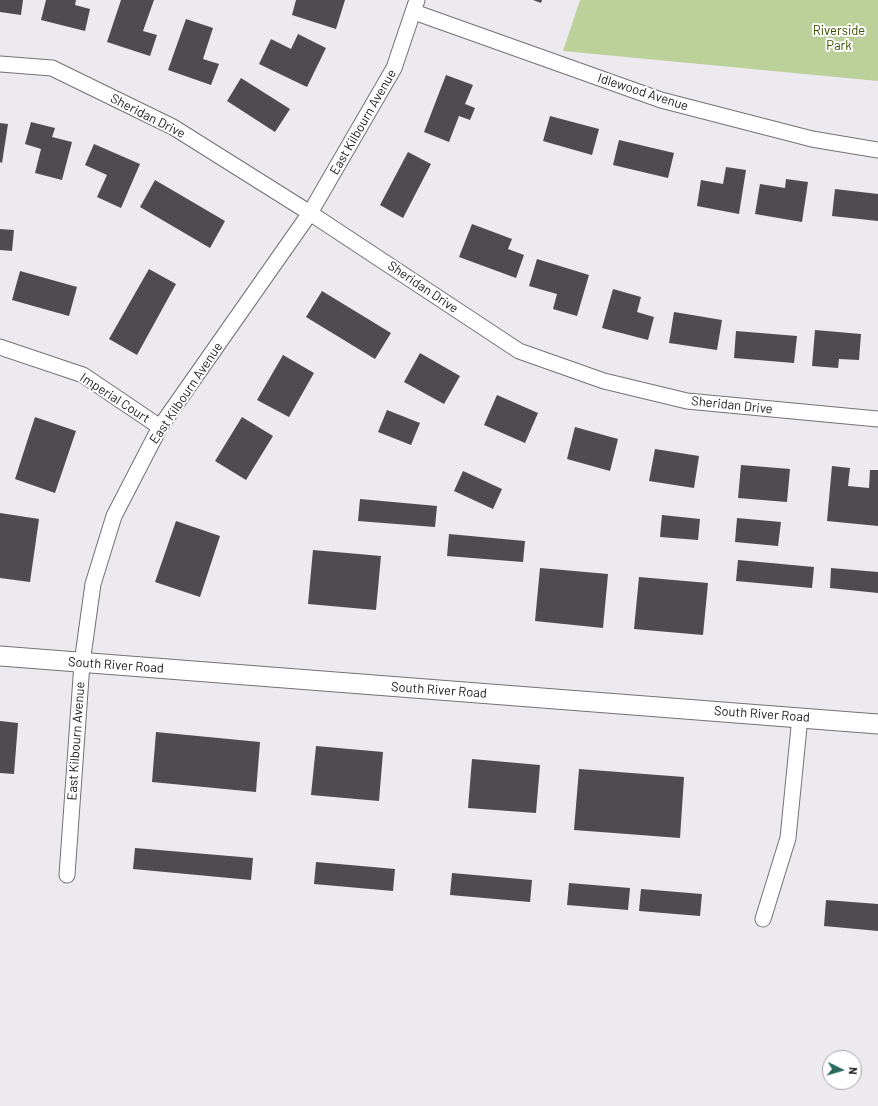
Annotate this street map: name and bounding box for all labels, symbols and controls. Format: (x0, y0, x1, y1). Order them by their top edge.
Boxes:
park label: Riverside Park (813, 23, 865, 54)
street label: East Kilbourn Avenue (326, 67, 400, 177)
street label: Idlewood Avenue (596, 70, 690, 114)
street label: Sheridan Drive (108, 90, 188, 142)
street label: Sheridan Drive (385, 258, 461, 316)
street label: East Kilbourn Avenue (146, 339, 226, 447)
street label: Imperial Court (77, 370, 153, 426)
street label: Sheridan Drive (691, 393, 773, 417)
street label: South River Road (67, 654, 165, 676)
street label: South River Road (390, 679, 488, 701)
street label: East Kilbourn Avenue (64, 681, 88, 801)
street label: South River Road (713, 703, 811, 725)
north arrow (822, 1050, 862, 1090)
text: N (847, 1067, 860, 1075)

